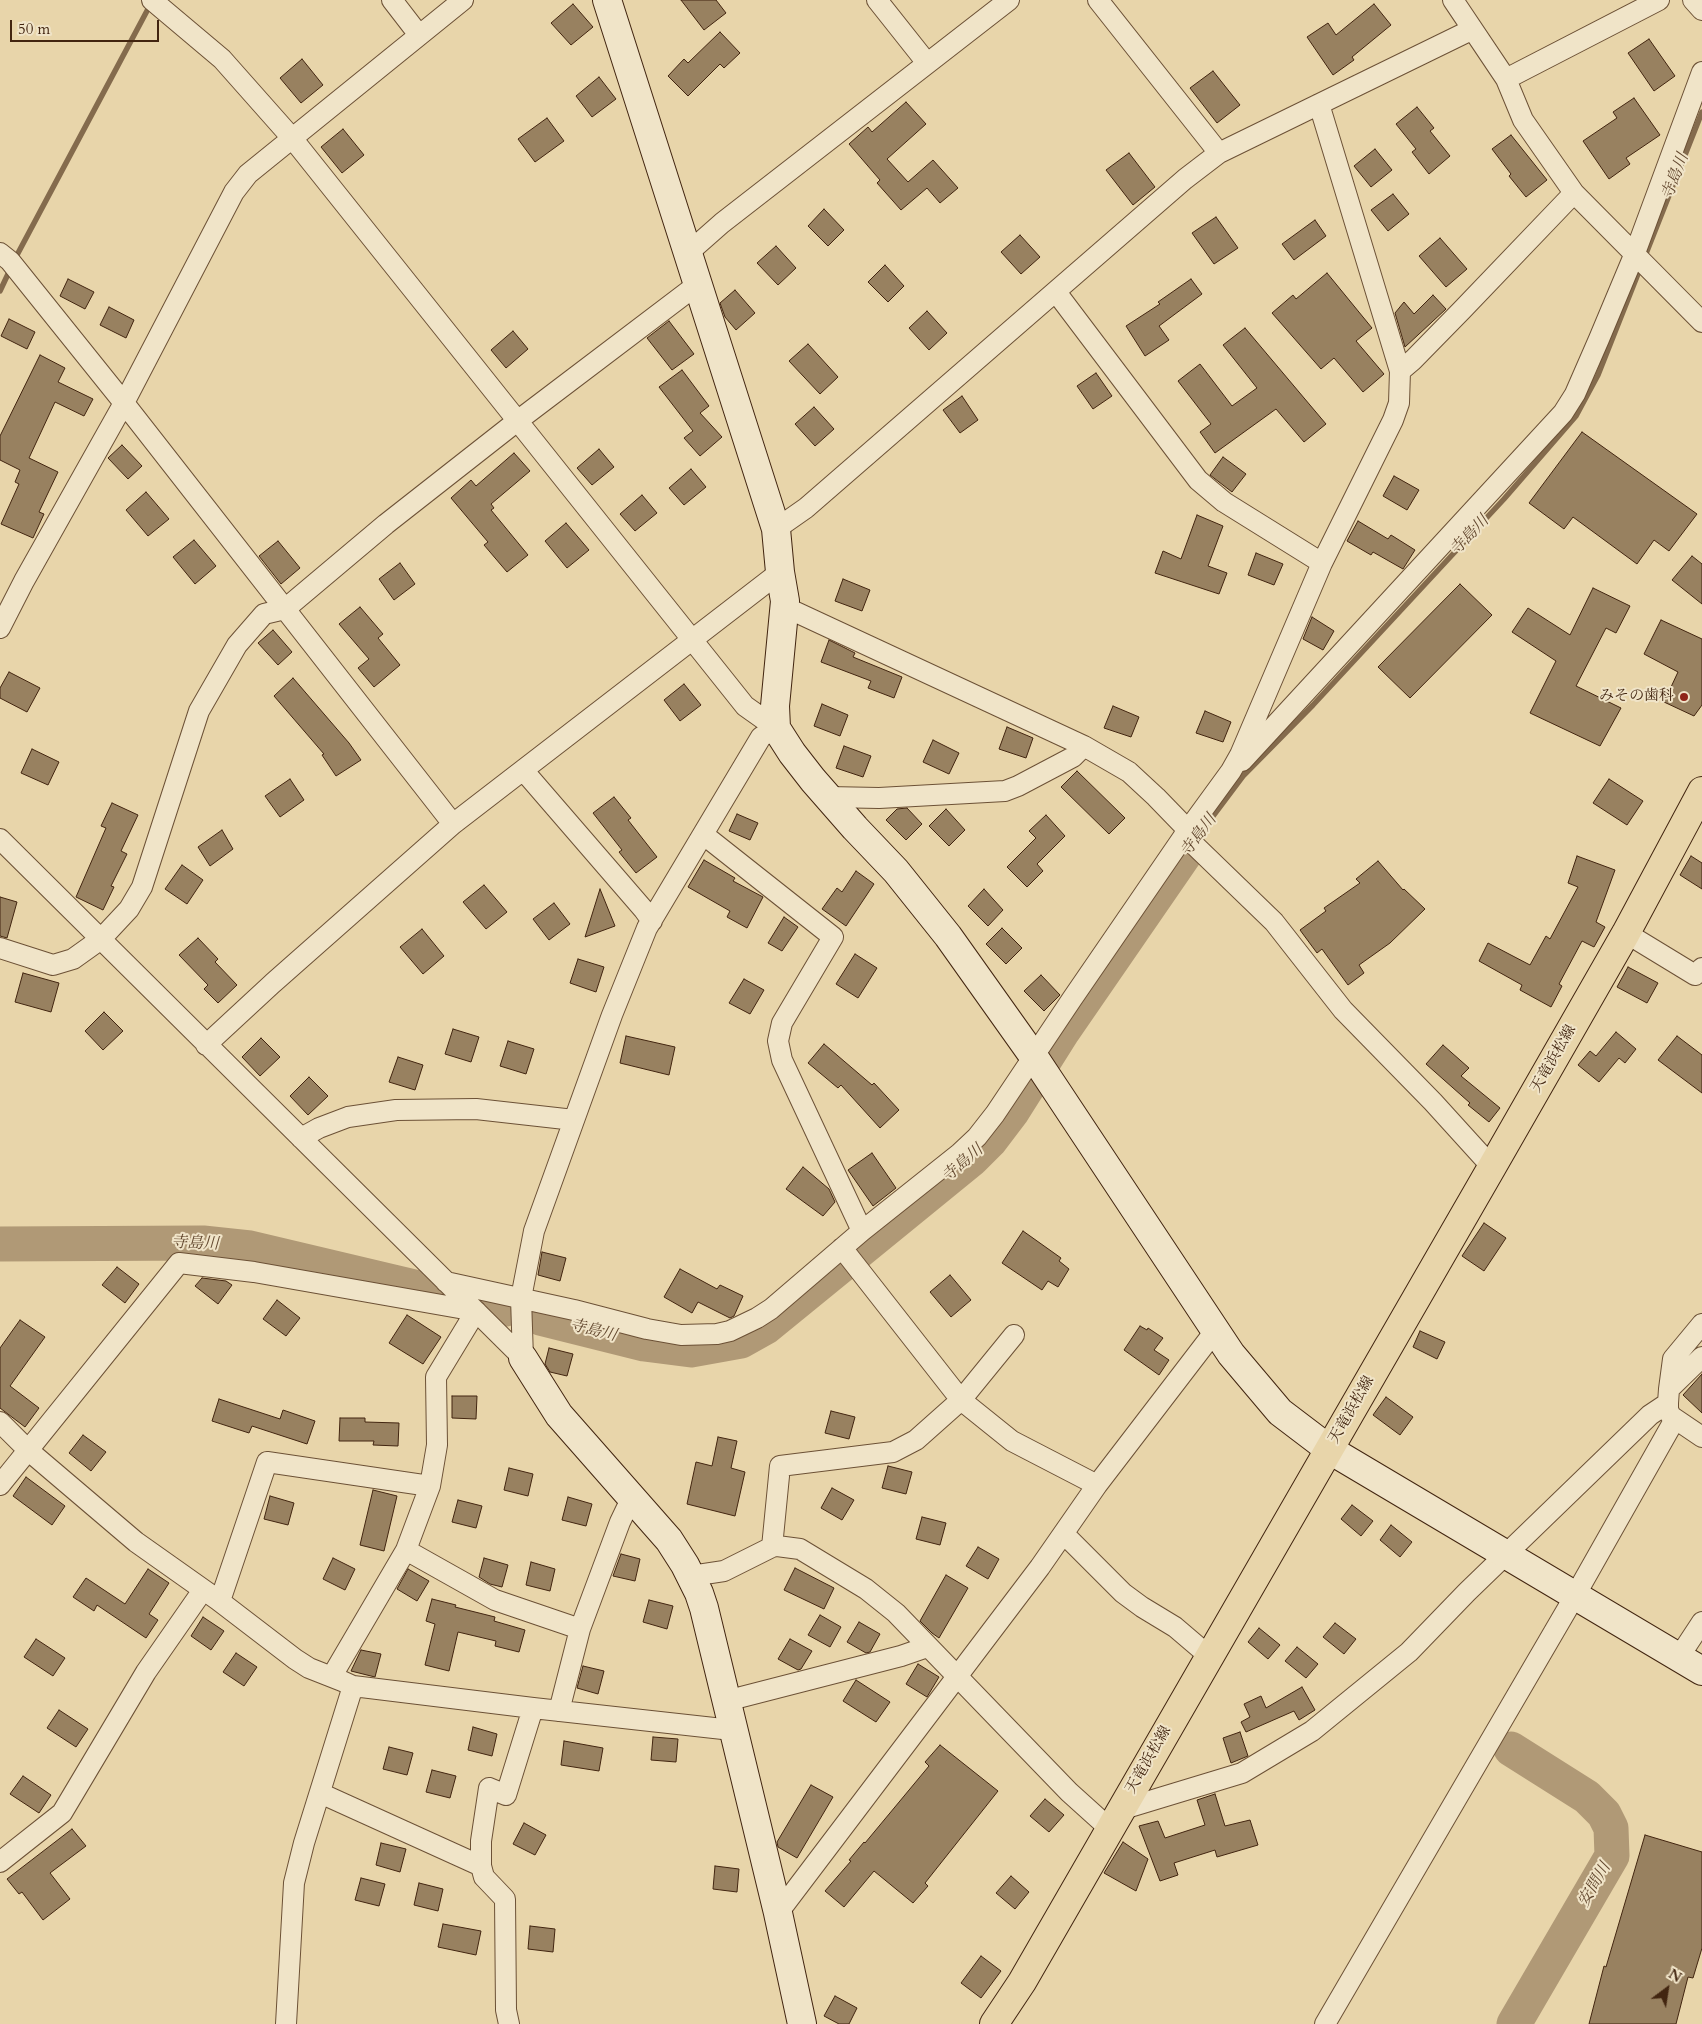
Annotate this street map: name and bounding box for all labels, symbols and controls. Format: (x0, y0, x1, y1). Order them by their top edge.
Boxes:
scale bar (12, 10, 161, 42)
text: 50 m (18, 19, 50, 39)
water label: 寺島川 (1658, 151, 1694, 203)
water label: 寺島川 (1447, 512, 1493, 560)
place label: みその歯科 (1599, 688, 1674, 706)
marker: みその歯科 (1678, 691, 1690, 703)
water label: 寺島川 (1177, 811, 1221, 861)
street label: 天竜浜松線 (1527, 1022, 1581, 1096)
water label: 寺島川 (939, 1141, 987, 1187)
water label: 寺島川 (171, 1234, 219, 1254)
water label: 寺島川 (567, 1316, 619, 1346)
street label: 天竜浜松線 (1325, 1373, 1379, 1447)
street label: 天竜浜松線 (1122, 1723, 1176, 1797)
water label: 安間川 (1575, 1859, 1615, 1911)
north arrow (1642, 1964, 1692, 2014)
text: N (1665, 1964, 1685, 1987)

